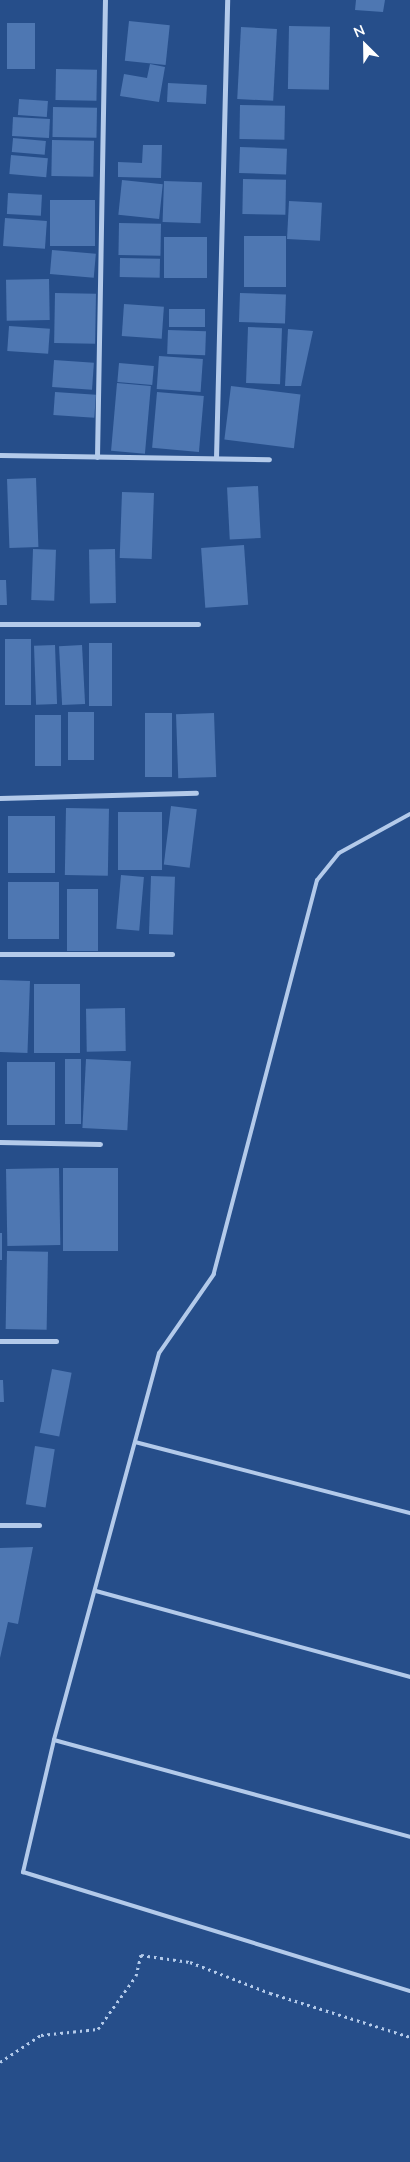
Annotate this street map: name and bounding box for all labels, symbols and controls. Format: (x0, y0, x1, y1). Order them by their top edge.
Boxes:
north arrow (340, 20, 390, 70)
text: N (351, 21, 368, 42)

